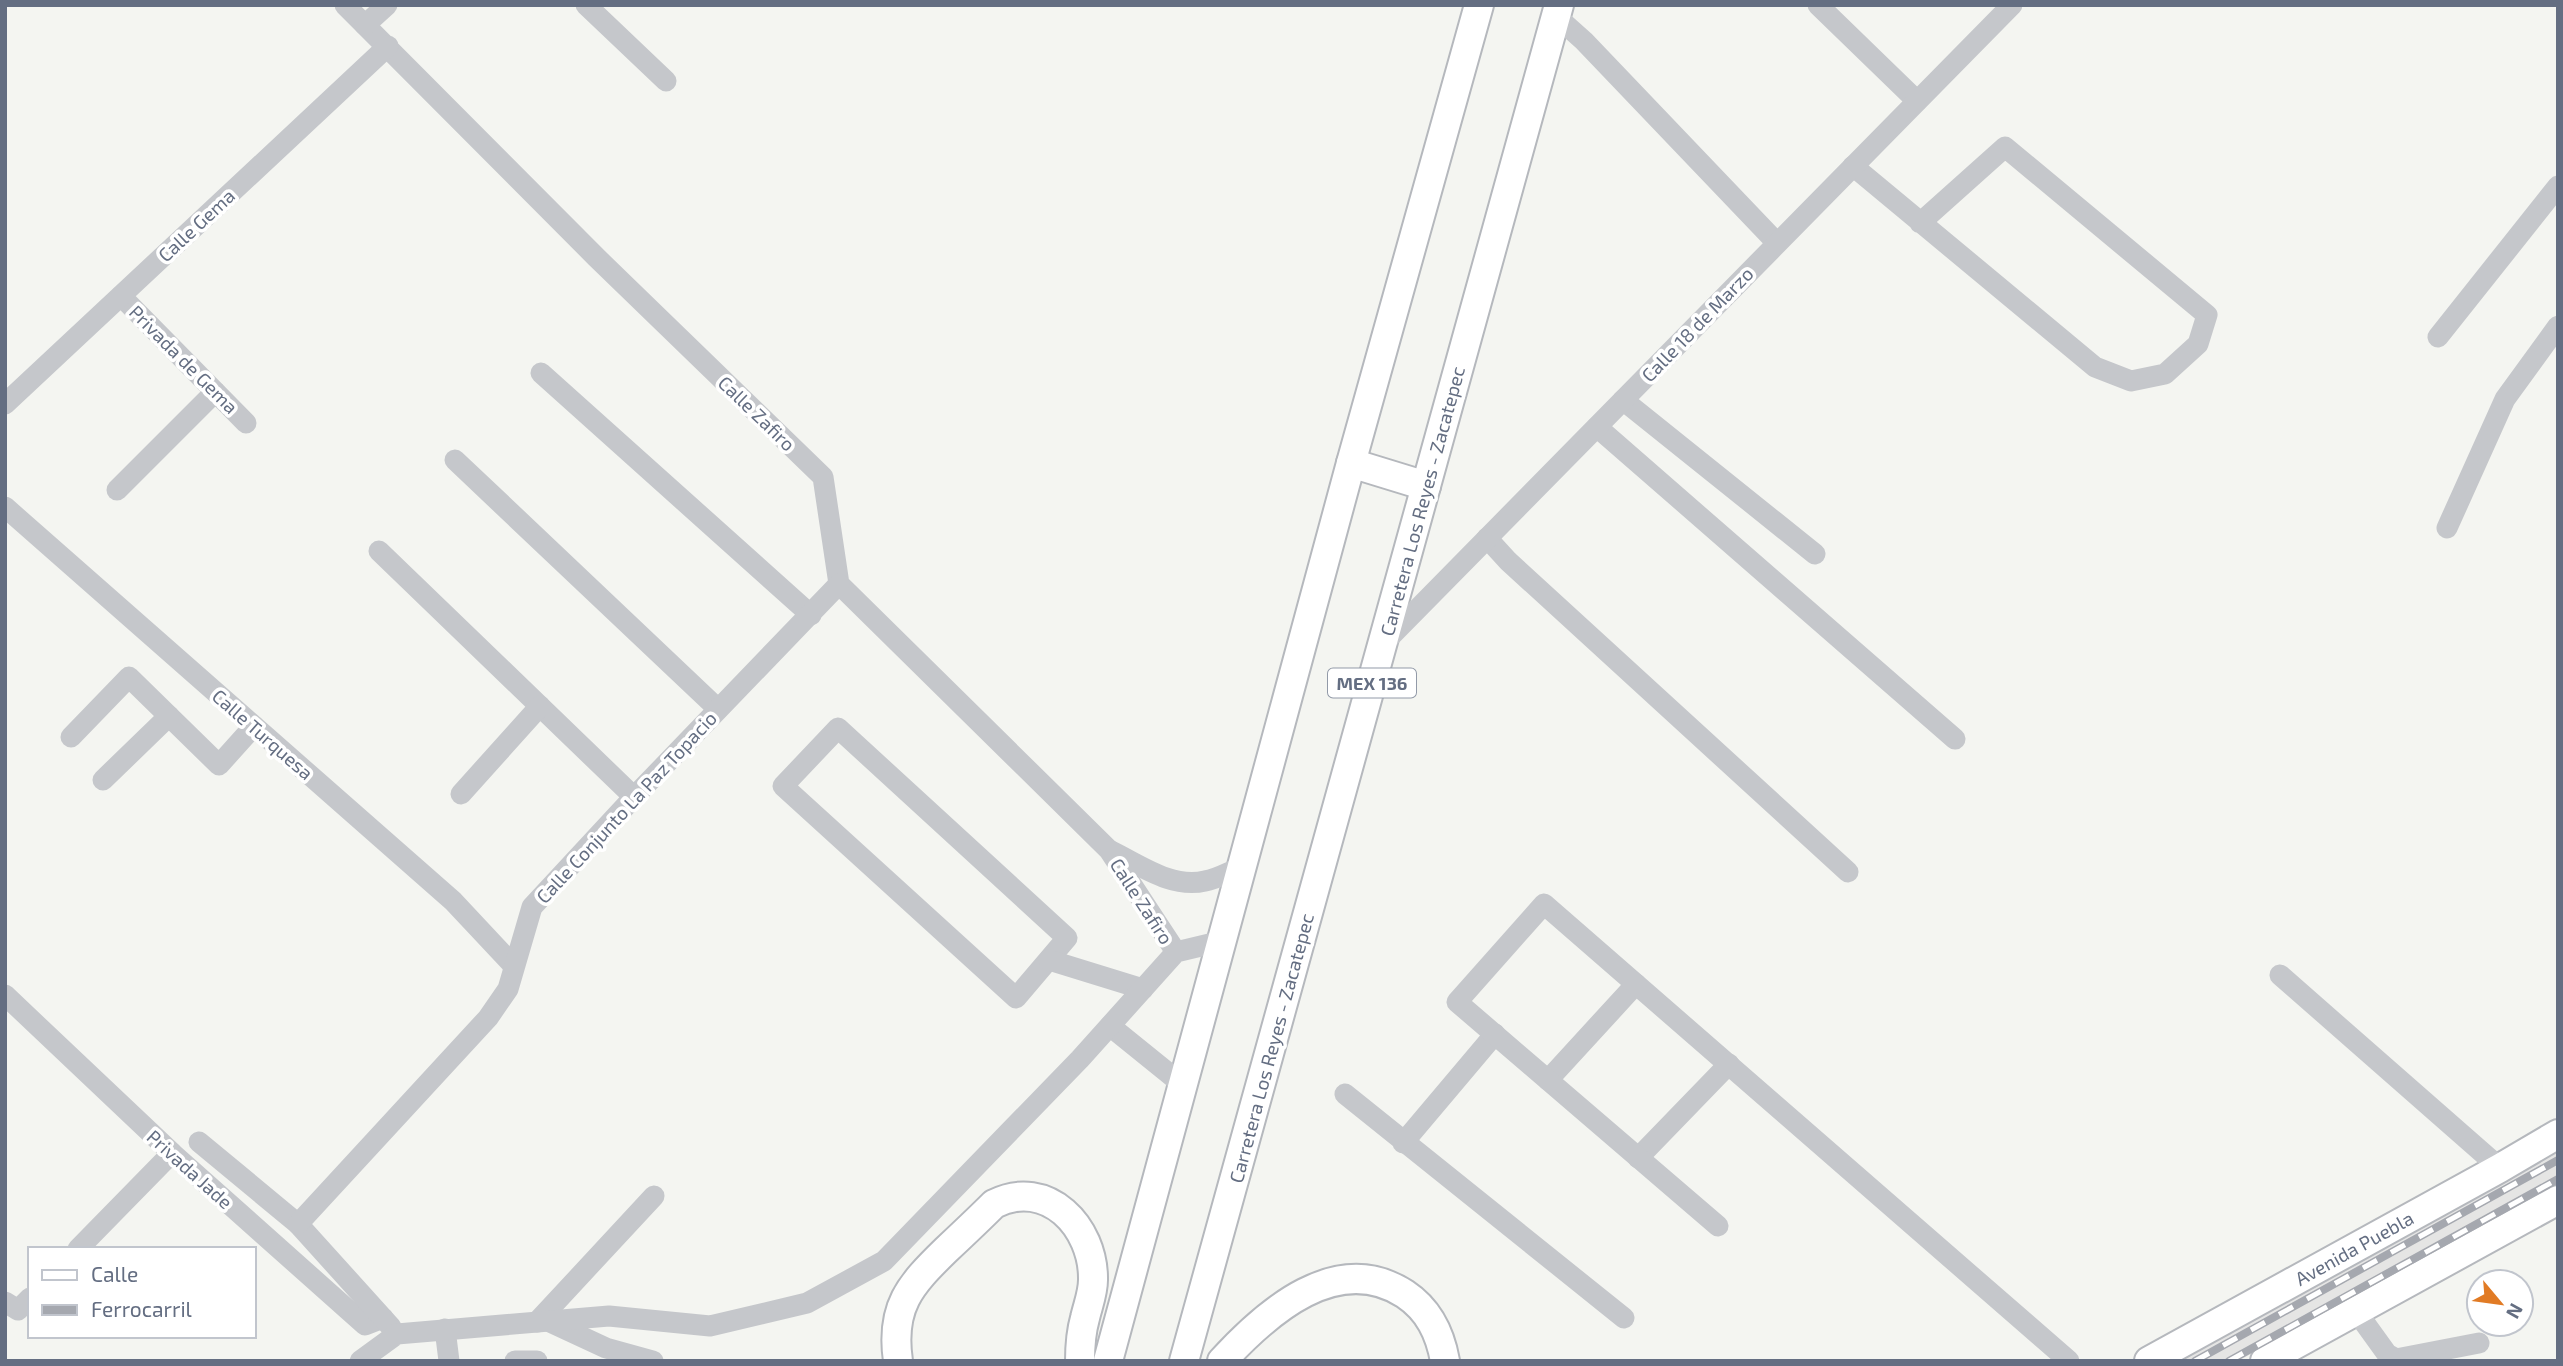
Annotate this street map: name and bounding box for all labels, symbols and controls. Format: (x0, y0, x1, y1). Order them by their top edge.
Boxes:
street label: Calle Gema (153, 184, 239, 266)
street label: Calle 18 de Marzo (1636, 262, 1758, 386)
street label: Privada de Gema (125, 300, 243, 418)
street label: Carretera Los Reyes - Zacatepec (1375, 364, 1469, 638)
street label: Calle Zafiro (714, 371, 800, 455)
road number: MEX 136 (1328, 668, 1416, 698)
street label: Calle Turquesa (208, 684, 318, 784)
street label: Calle Conjunto La Paz Topacio (531, 706, 721, 908)
street label: Calle Zafiro (1106, 854, 1178, 948)
street label: Carretera Los Reyes - Zacatepec (1224, 911, 1318, 1185)
street label: Privada Jade (143, 1125, 237, 1213)
street label: Avenida Puebla (2291, 1206, 2417, 1290)
legend (28, 1247, 256, 1338)
text: Calle (91, 1261, 138, 1286)
north arrow (2465, 1268, 2535, 1338)
text: Ferrocarril (91, 1296, 193, 1321)
text: N (2502, 1300, 2529, 1323)

